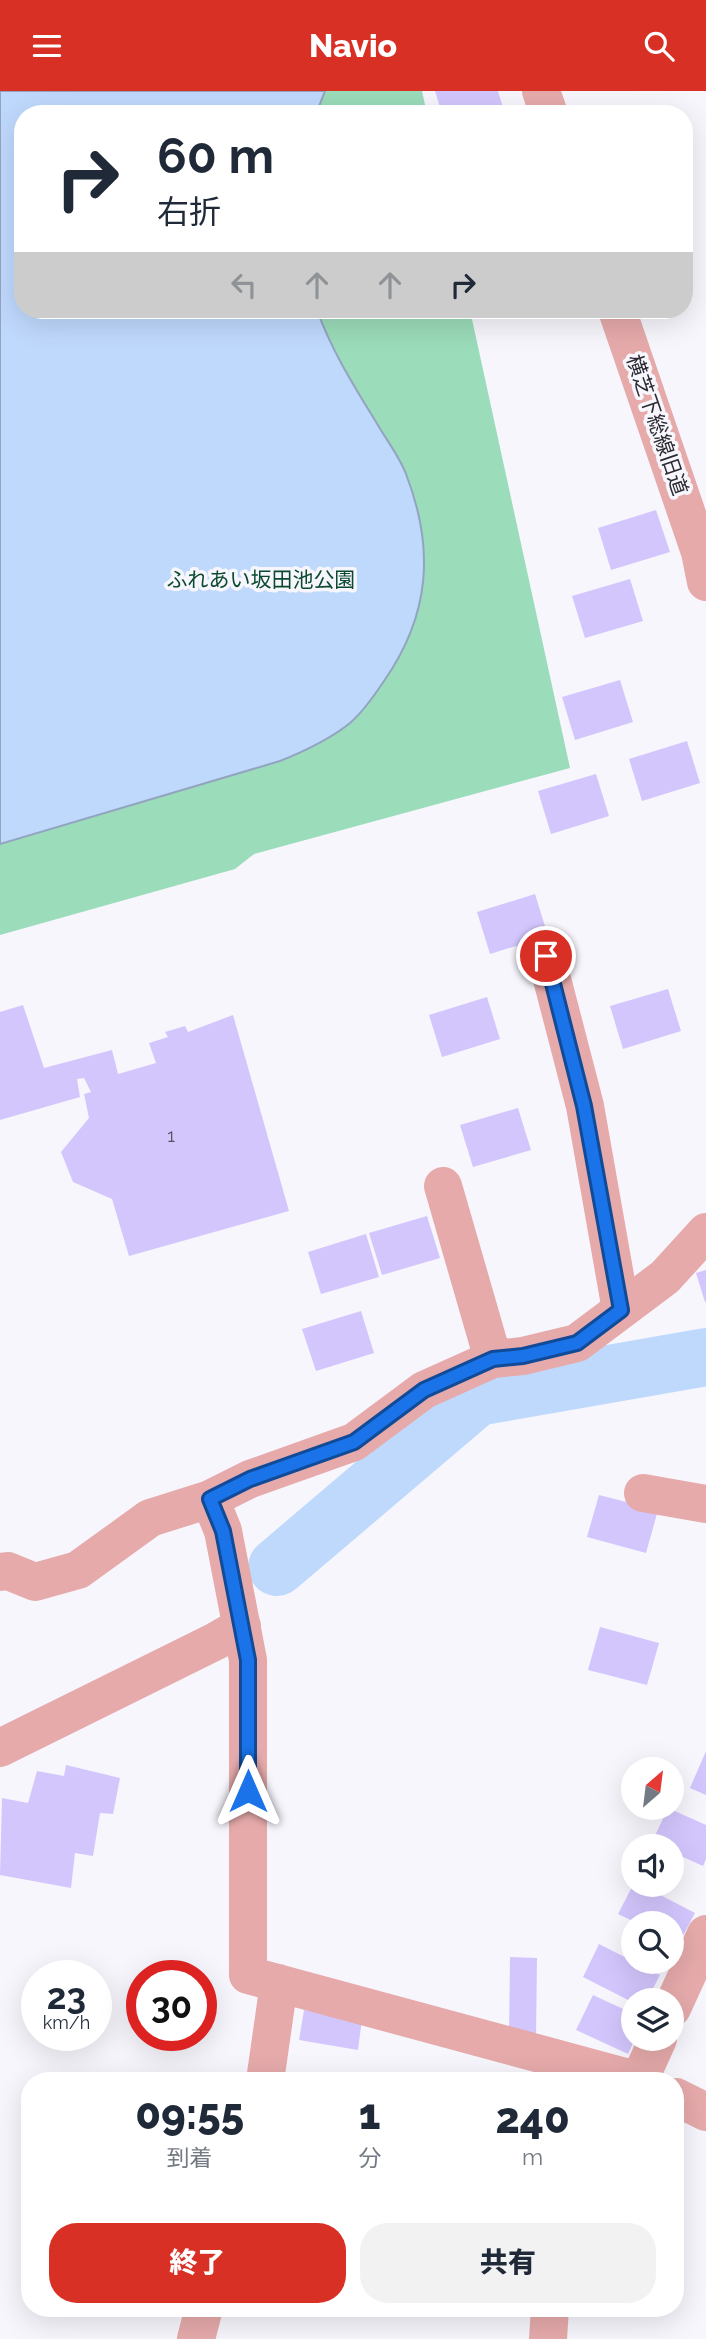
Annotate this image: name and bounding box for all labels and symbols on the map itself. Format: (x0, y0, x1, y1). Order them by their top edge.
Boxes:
street label: 横芝下総線旧道 (622, 351, 693, 498)
park label: ふれあい坂田池公園 (167, 567, 356, 592)
pin (516, 926, 576, 986)
house number: 1 (167, 1125, 175, 1146)
position arrow (211, 1754, 285, 1828)
north arrow (621, 1757, 684, 1820)
speed limit sign: 30 (126, 1960, 217, 2051)

